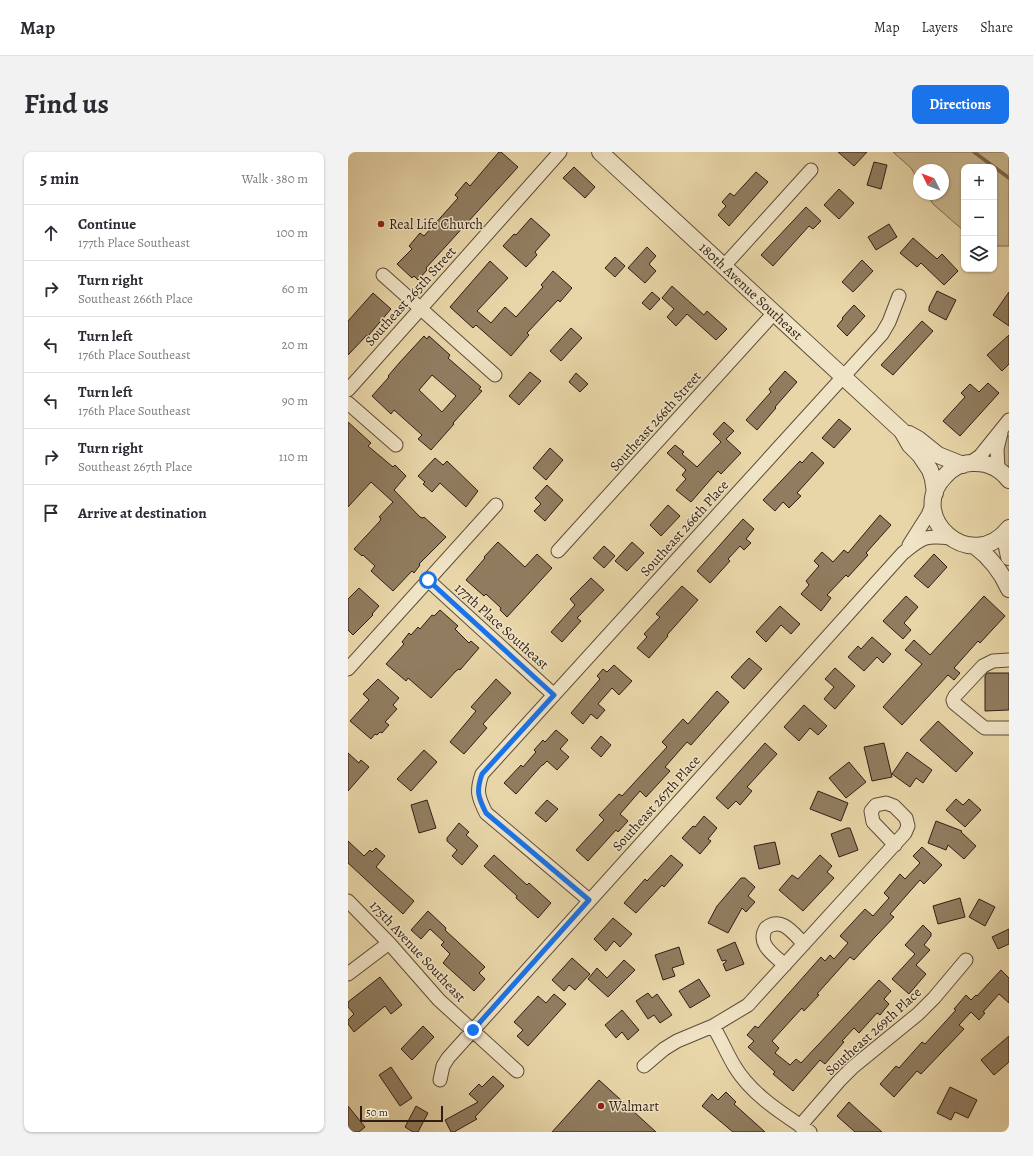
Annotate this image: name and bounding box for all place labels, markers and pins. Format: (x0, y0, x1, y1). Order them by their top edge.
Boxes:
place label: Real Life Church (389, 215, 484, 234)
marker: Real Life Church (376, 219, 386, 229)
place label: Walmart (608, 1097, 659, 1116)
marker: Walmart (596, 1101, 606, 1111)

